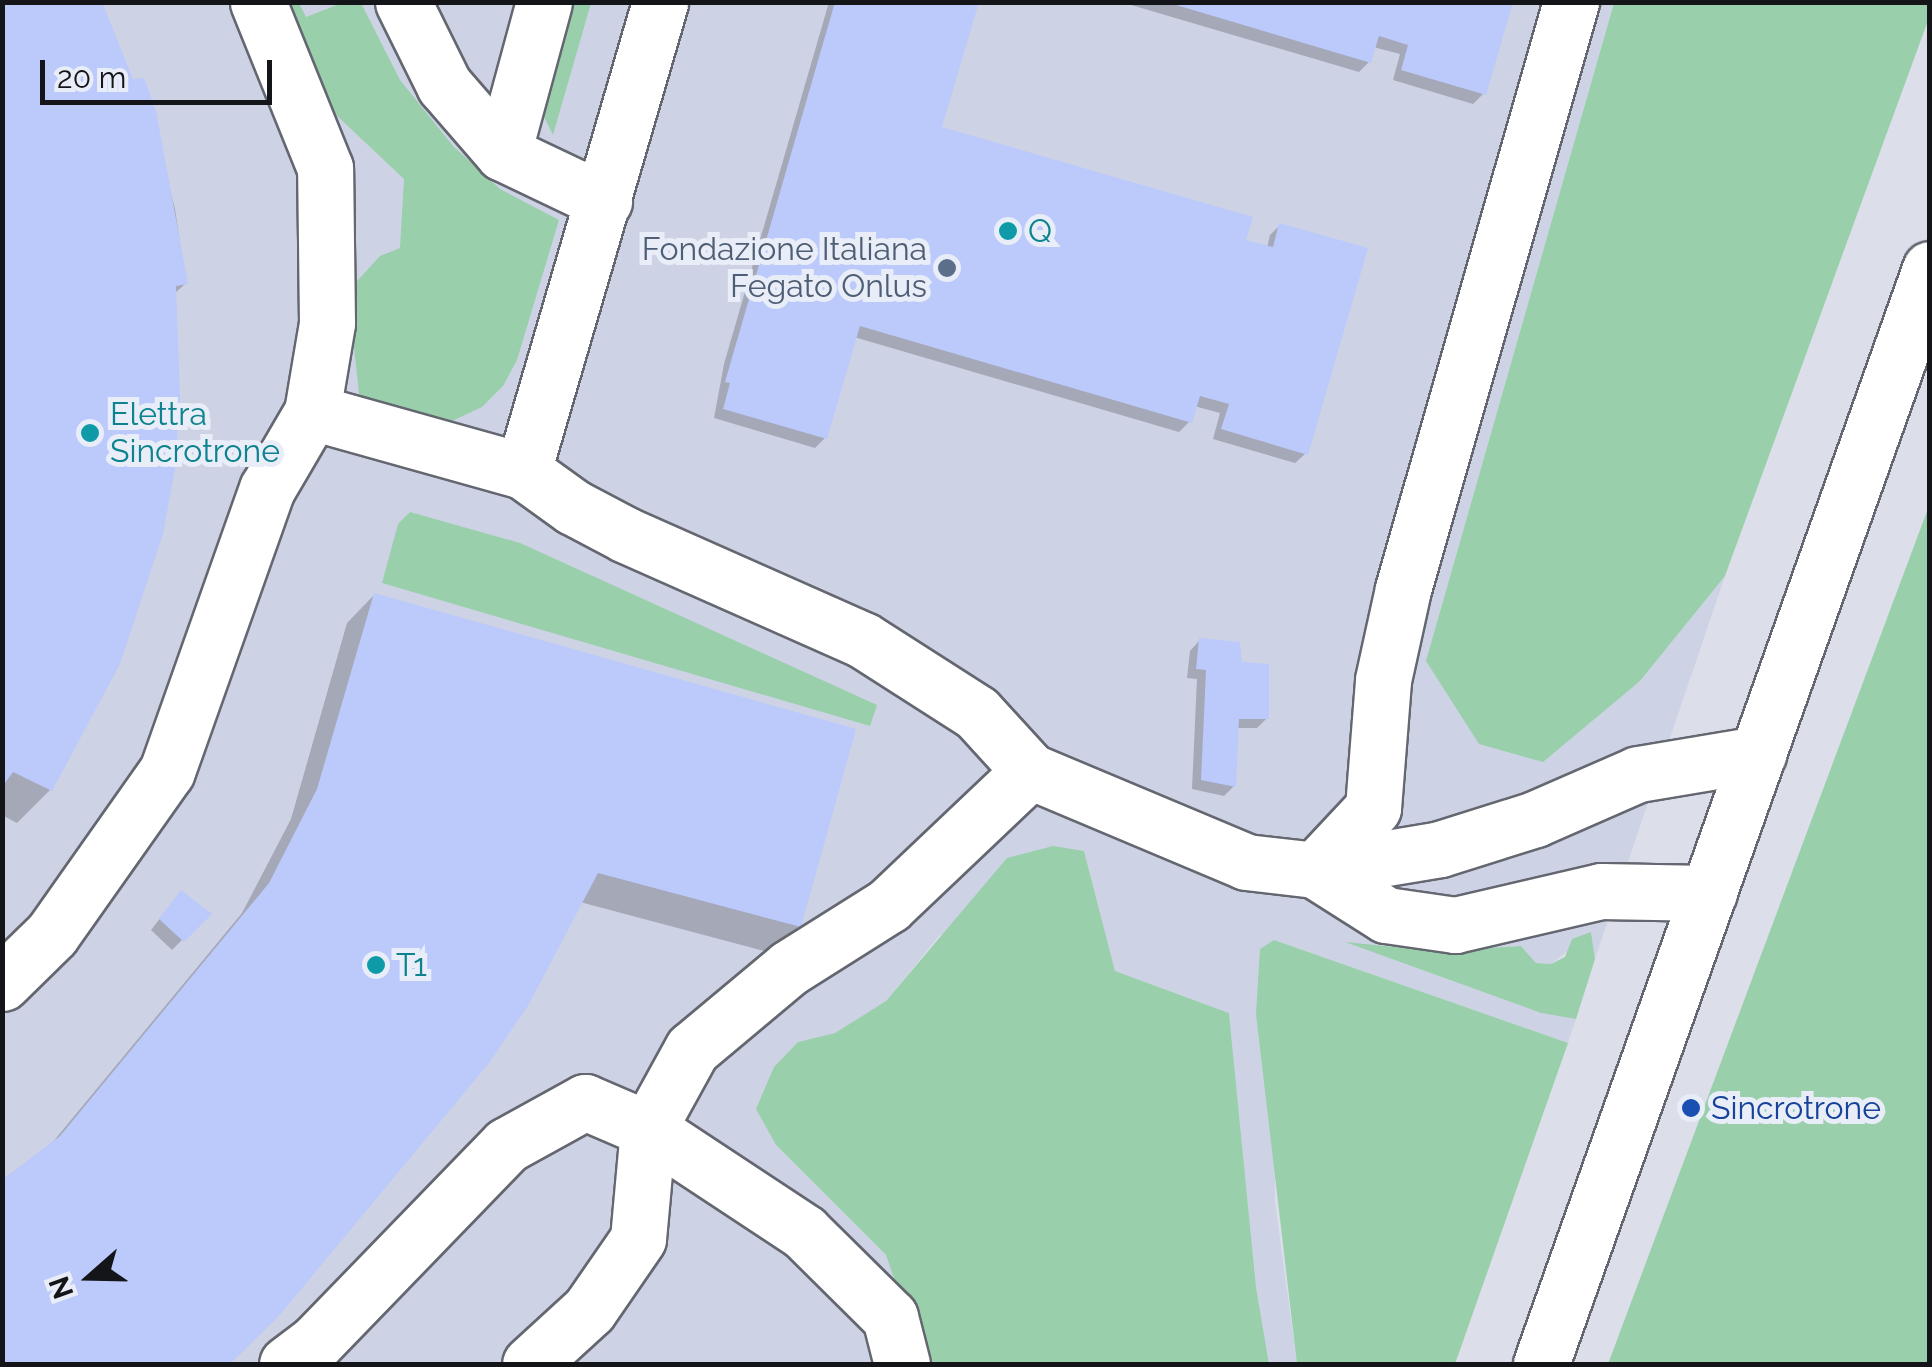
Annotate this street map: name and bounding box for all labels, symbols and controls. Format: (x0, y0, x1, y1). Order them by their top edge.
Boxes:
scale bar (45, 40, 278, 102)
text: 20 m (57, 60, 126, 95)
place label: Q (1028, 212, 1052, 250)
marker: Q (997, 220, 1019, 242)
place label: Fondazione Italiana Fegato Onlus (642, 231, 927, 306)
marker: Fondazione Italiana Fegato Onlus (936, 257, 958, 279)
place label: Elettra Sincrotrone (110, 396, 280, 471)
marker: Elettra Sincrotrone (79, 422, 101, 444)
place label: T1 (396, 946, 427, 984)
marker: T1 (365, 954, 387, 976)
place label: Sincrotrone (1711, 1089, 1881, 1127)
marker: Sincrotrone (1680, 1097, 1702, 1119)
north arrow (40, 1227, 140, 1327)
text: N (42, 1272, 80, 1303)

